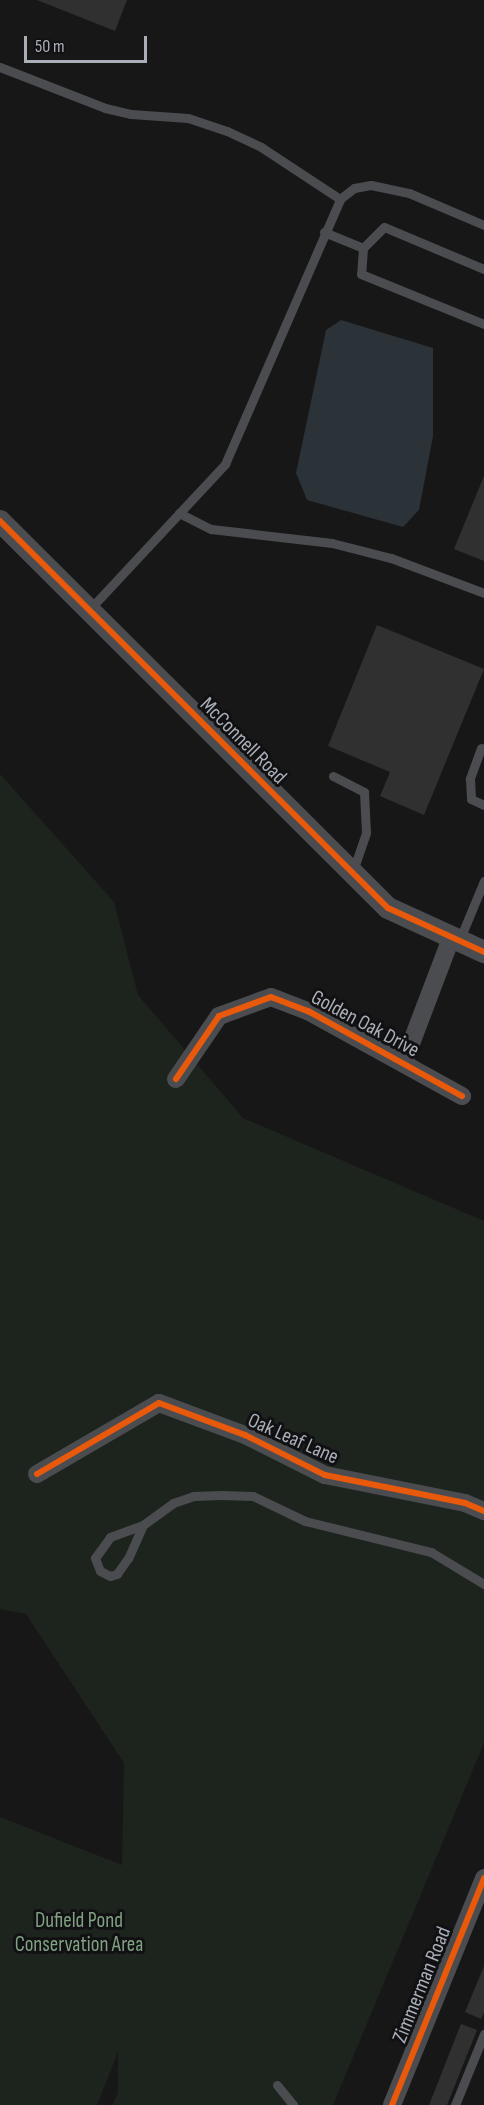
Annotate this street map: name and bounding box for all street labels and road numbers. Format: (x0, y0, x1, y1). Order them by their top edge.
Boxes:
street label: McConnell Road (194, 692, 292, 790)
street label: Golden Oak Drive (307, 985, 423, 1063)
street label: Oak Leaf Lane (244, 1408, 342, 1470)
street label: Zimmerman Road (387, 1923, 457, 2047)

